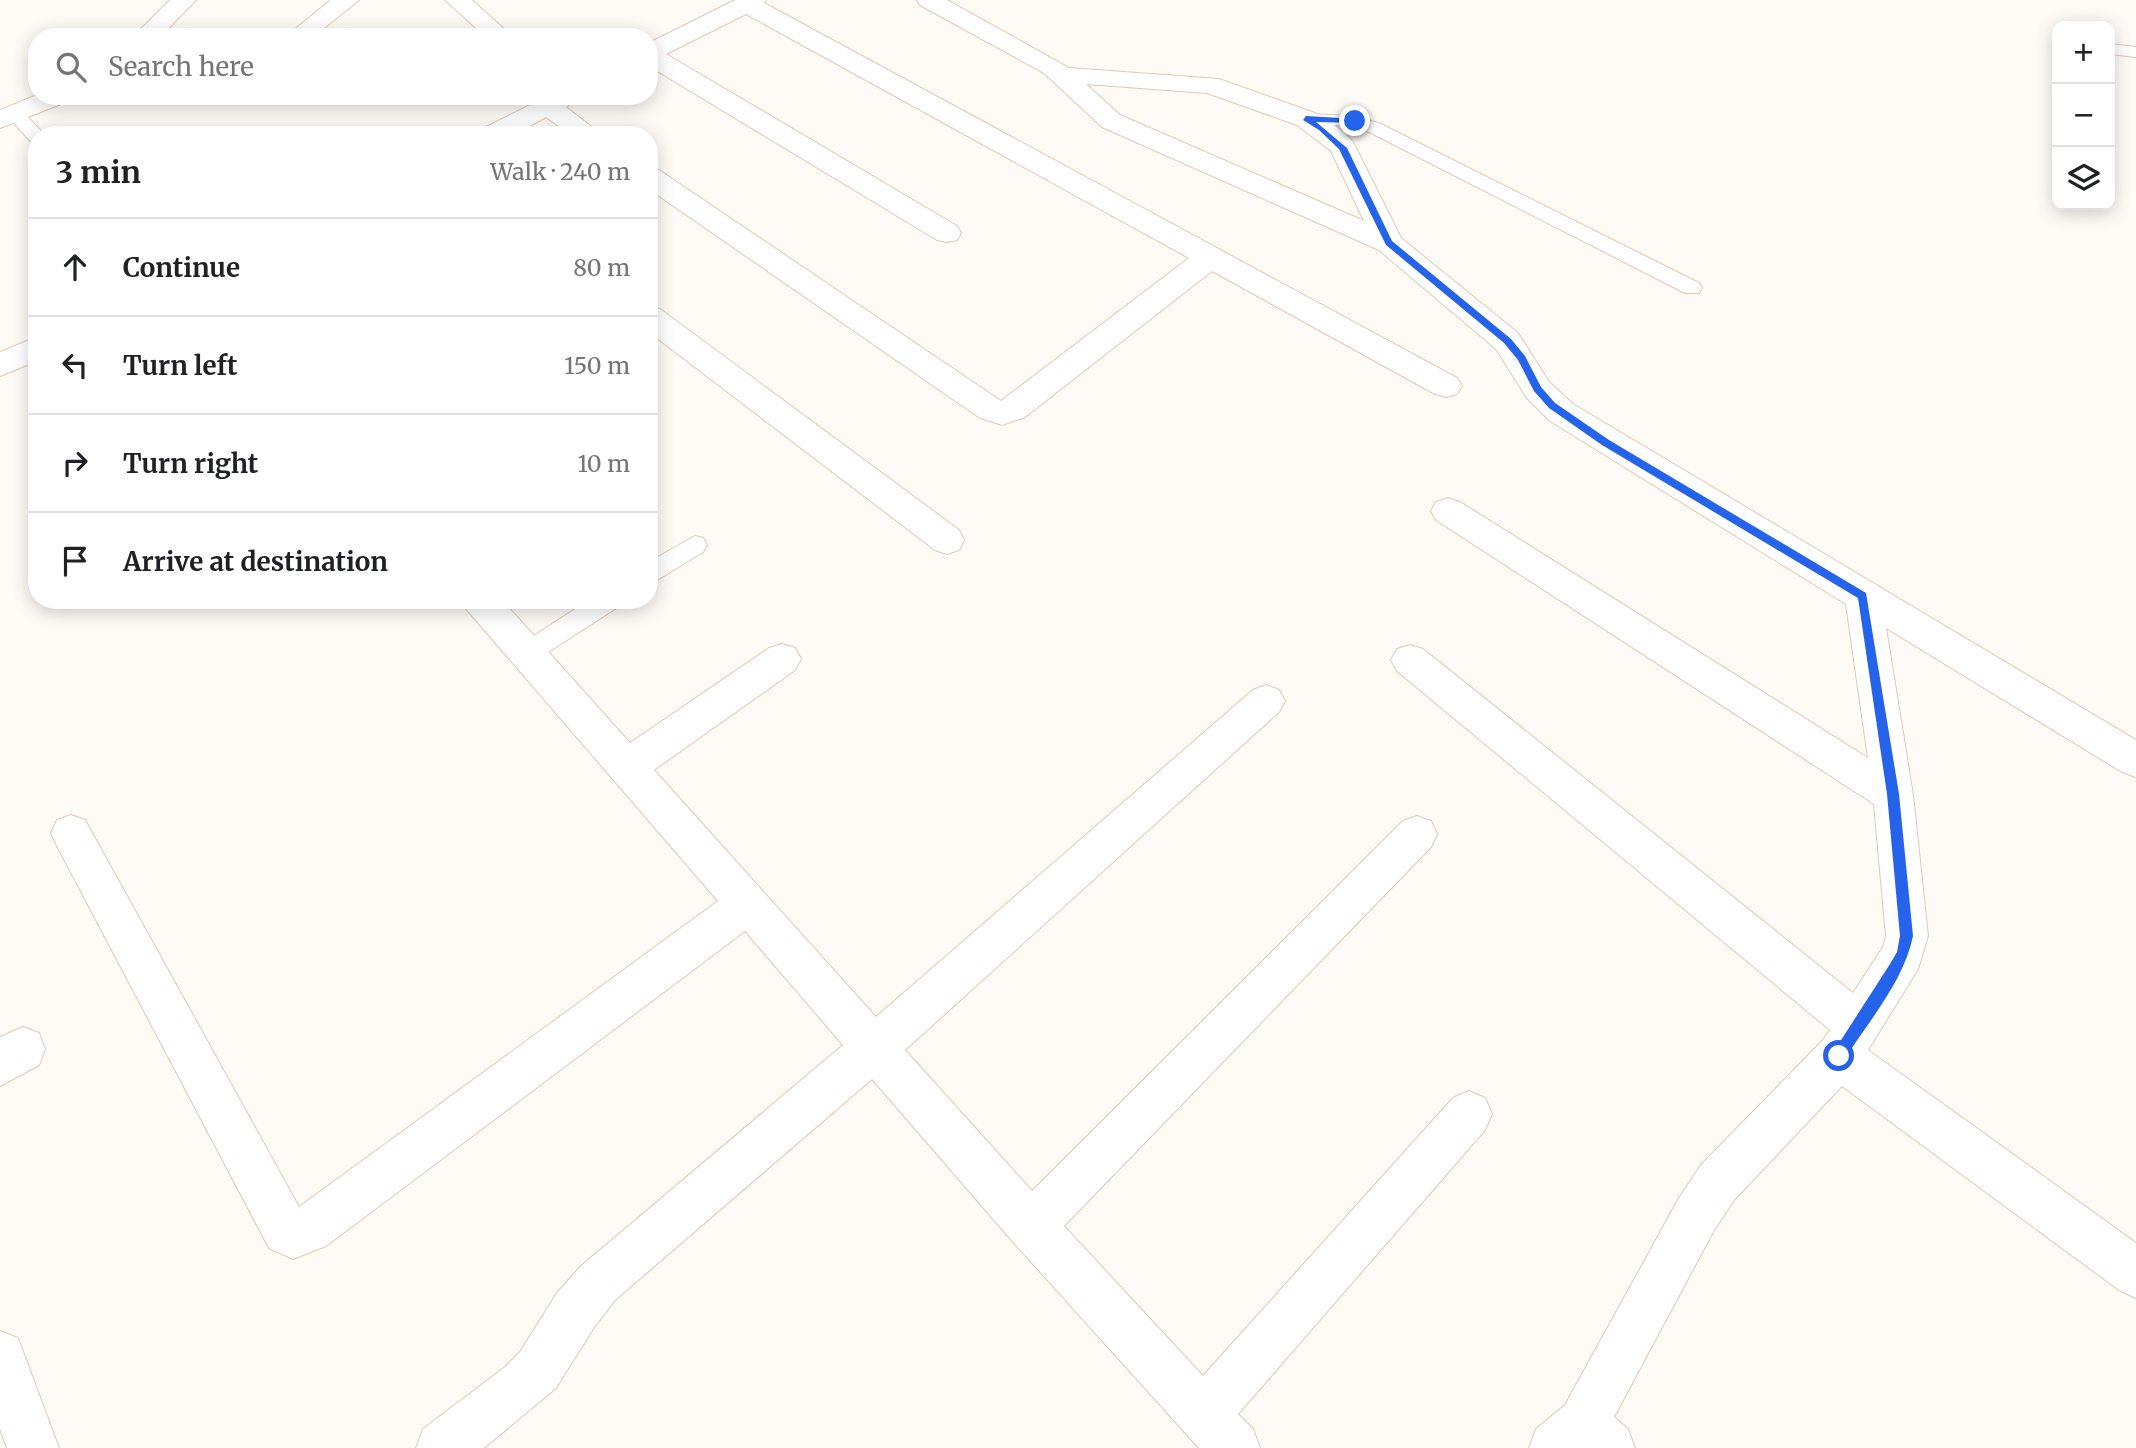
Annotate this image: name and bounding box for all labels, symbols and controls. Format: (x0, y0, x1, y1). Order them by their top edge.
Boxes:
map controls (2052, 21, 2115, 210)
button: + (2052, 21, 2115, 84)
search box (28, 28, 658, 105)
icon: search (52, 48, 90, 86)
text: Search here (108, 50, 254, 83)
button: − (2052, 84, 2115, 147)
route end (1339, 105, 1370, 136)
button: layers (2052, 147, 2115, 210)
text: 3 min (56, 153, 141, 191)
text: Walk · 240 m (490, 157, 630, 186)
icon: ahead (56, 248, 94, 286)
text: Continue (123, 251, 240, 284)
text: 80 m (573, 253, 630, 282)
icon: left (56, 346, 94, 384)
text: Turn left (123, 349, 237, 382)
text: 150 m (564, 351, 630, 380)
icon: right (56, 444, 94, 482)
text: Turn right (123, 447, 258, 480)
text: 10 m (577, 449, 630, 478)
icon: arrive (56, 542, 94, 580)
text: Arrive at destination (123, 545, 388, 578)
route start (1823, 1040, 1854, 1071)

